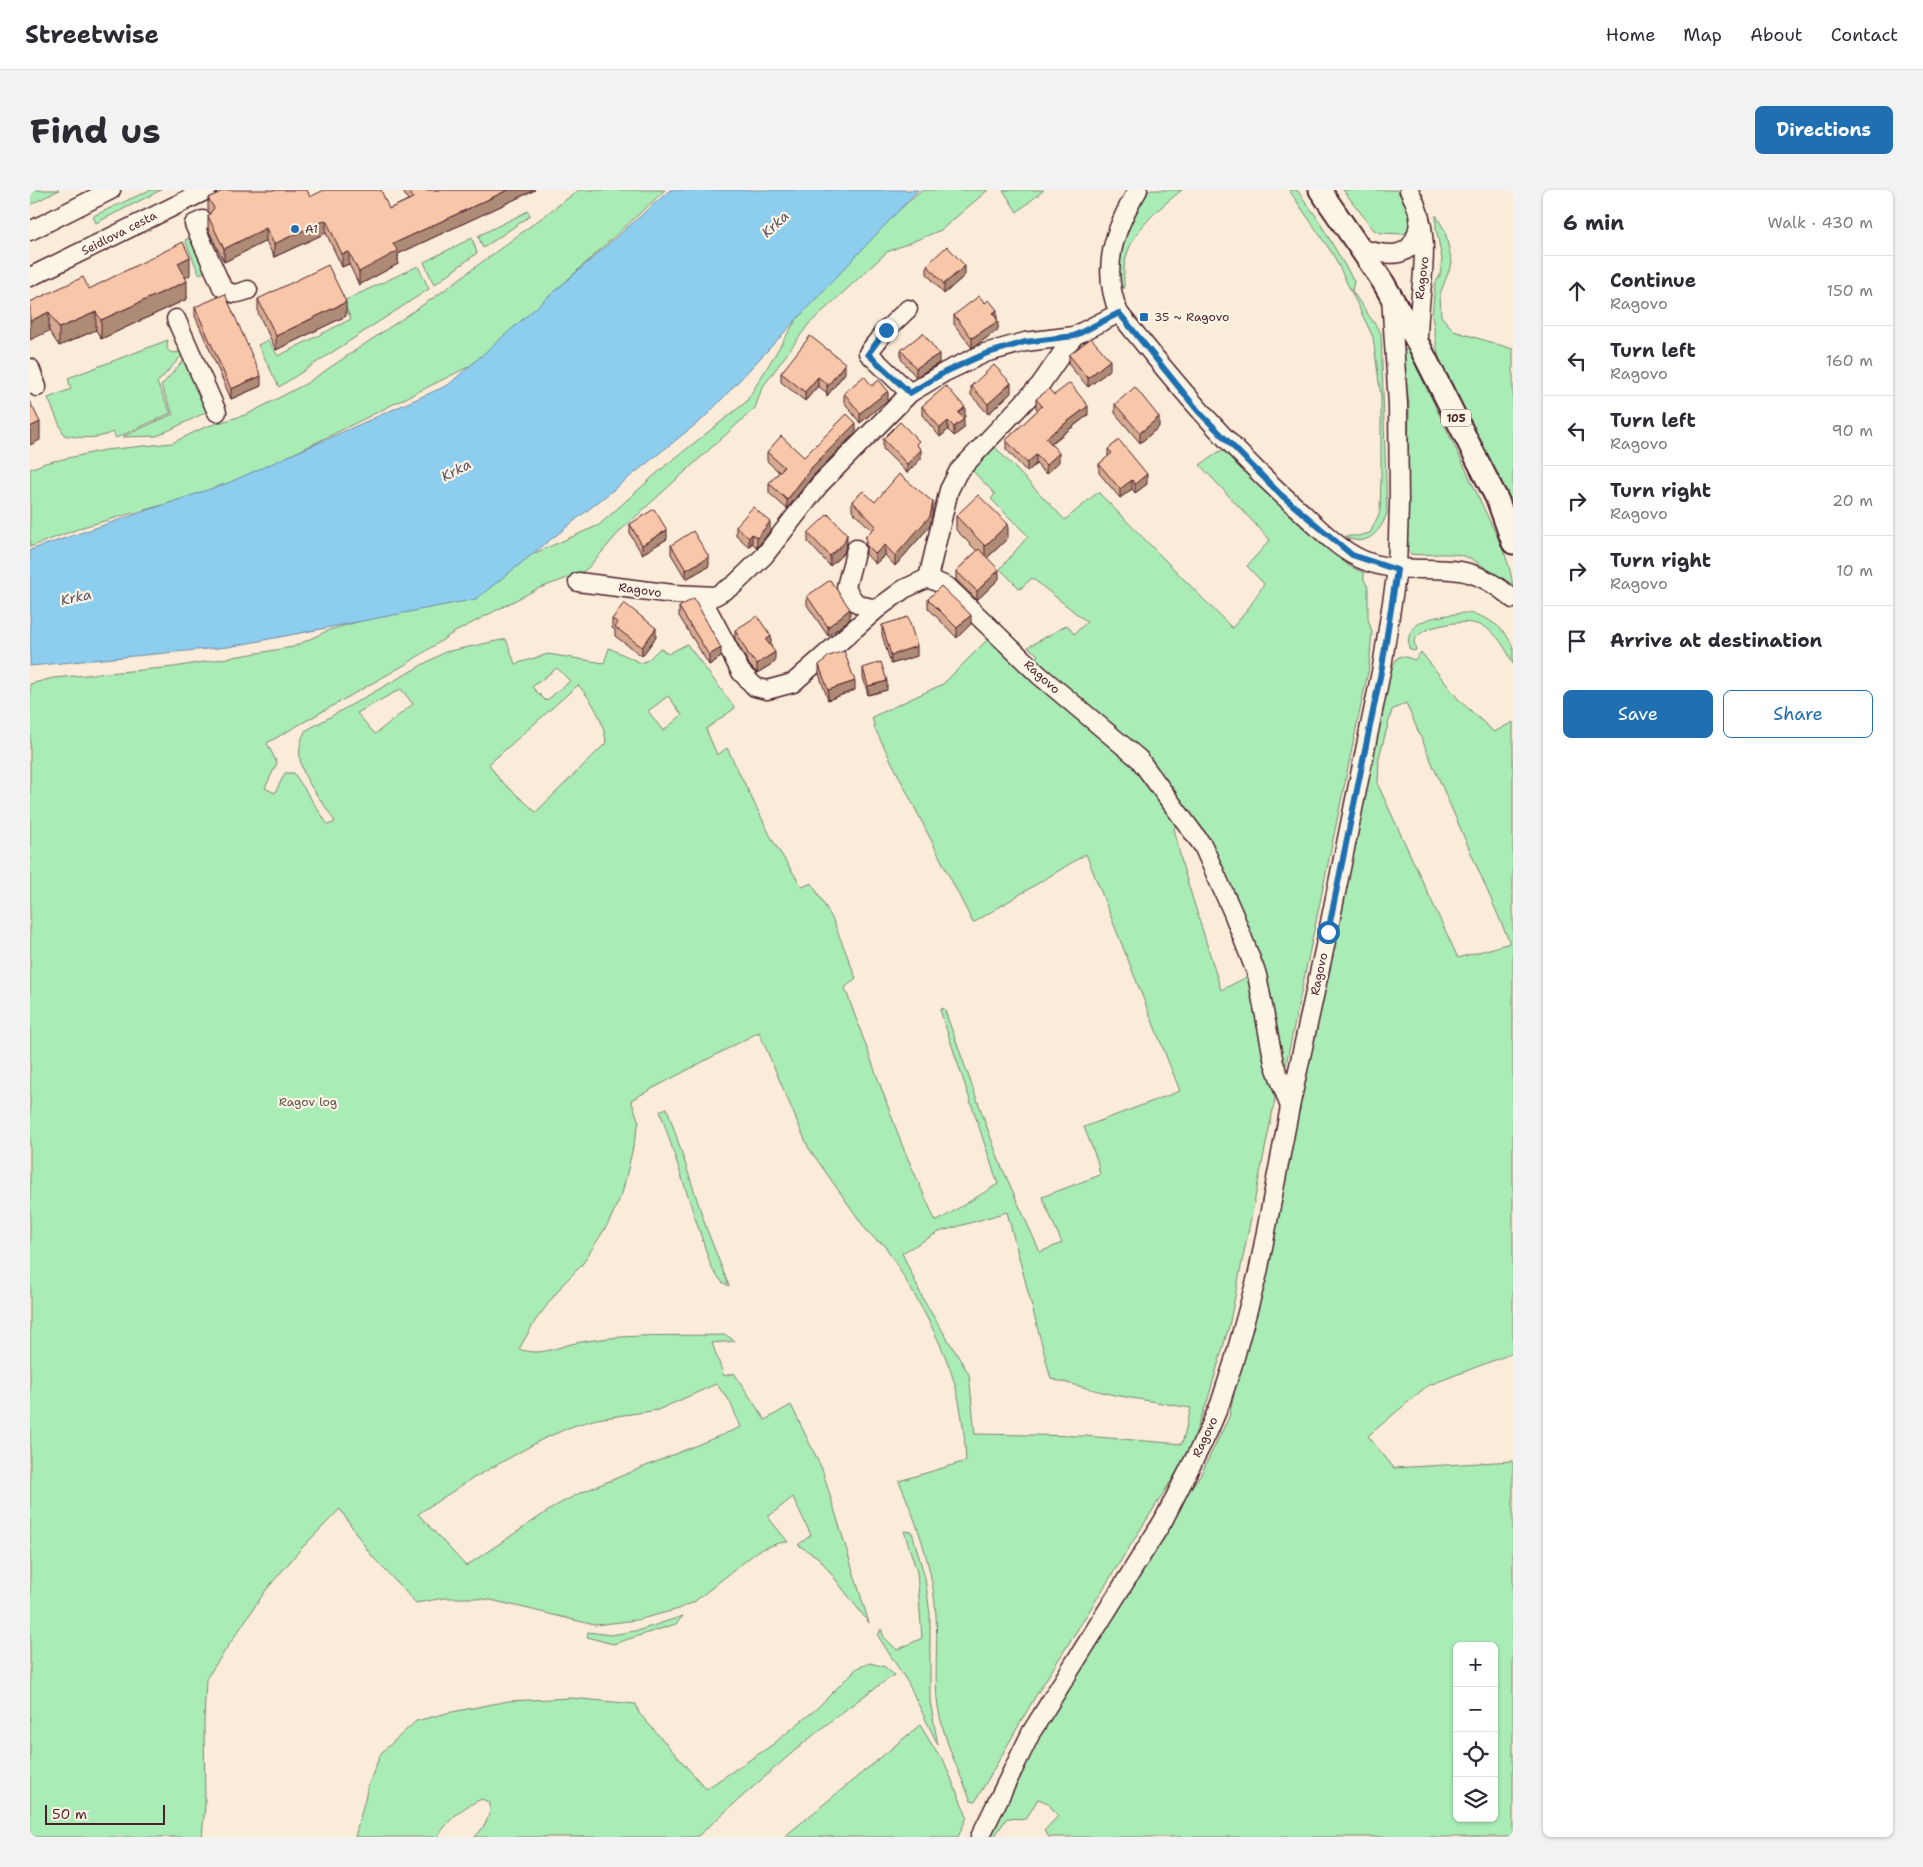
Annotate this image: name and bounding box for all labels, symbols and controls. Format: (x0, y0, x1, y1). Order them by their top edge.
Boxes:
text: Streetwise (25, 19, 159, 51)
text: Home (1606, 23, 1655, 47)
text: Map (1683, 23, 1722, 47)
text: About (1750, 23, 1803, 47)
text: Contact (1831, 23, 1898, 47)
button: Directions (1755, 106, 1893, 154)
text: Find us (30, 107, 161, 154)
street label: Seidlova cesta (78, 207, 160, 259)
water label: Krka (757, 207, 793, 241)
text: 6 min (1563, 209, 1624, 237)
text: Walk · 430 m (1767, 212, 1873, 233)
place label: A1 (305, 221, 318, 237)
marker: A1 (289, 223, 301, 235)
street label: Ragovo (1411, 256, 1433, 300)
text: Continue (1610, 268, 1696, 293)
icon: ahead (1563, 277, 1591, 305)
text: 150 m (1826, 280, 1873, 301)
text: Ragovo (1610, 293, 1668, 314)
place label: 35 ~ Ragovo (1154, 309, 1229, 325)
marker: 35 ~ Ragovo (1138, 311, 1150, 323)
route end (875, 319, 898, 342)
text: Turn left (1610, 338, 1696, 363)
icon: left (1563, 347, 1591, 375)
text: 160 m (1826, 350, 1873, 371)
text: Ragovo (1610, 363, 1668, 384)
text: Turn left (1610, 408, 1696, 433)
road number: 105 (1441, 410, 1471, 427)
icon: left (1563, 417, 1591, 445)
text: 90 m (1832, 420, 1873, 441)
text: Ragovo (1610, 433, 1668, 454)
water label: Krka (438, 455, 474, 485)
text: Turn right (1610, 478, 1711, 503)
icon: right (1563, 487, 1591, 515)
text: 20 m (1832, 490, 1873, 511)
text: Ragovo (1610, 503, 1668, 524)
text: Turn right (1610, 548, 1711, 573)
icon: right (1563, 557, 1591, 585)
text: 10 m (1836, 560, 1873, 581)
text: Ragovo (1610, 573, 1668, 594)
street label: Ragovo (617, 579, 663, 601)
water label: Krka (59, 585, 93, 609)
icon: arrive (1563, 627, 1591, 655)
text: Arrive at destination (1610, 628, 1822, 653)
street label: Ragovo (1021, 657, 1063, 697)
button: Save (1563, 690, 1713, 738)
button: Share (1723, 690, 1873, 738)
route start (1317, 921, 1340, 944)
street label: Ragovo (1307, 951, 1331, 997)
park label: Ragov log (279, 1094, 337, 1110)
street label: Ragovo (1189, 1414, 1221, 1460)
map controls (1453, 1642, 1498, 1822)
button: + (1453, 1642, 1498, 1687)
button: − (1453, 1687, 1498, 1732)
button: locate (1453, 1732, 1498, 1777)
button: layers (1453, 1777, 1498, 1822)
scale bar (45, 1802, 165, 1825)
text: 50 m (52, 1805, 87, 1823)

